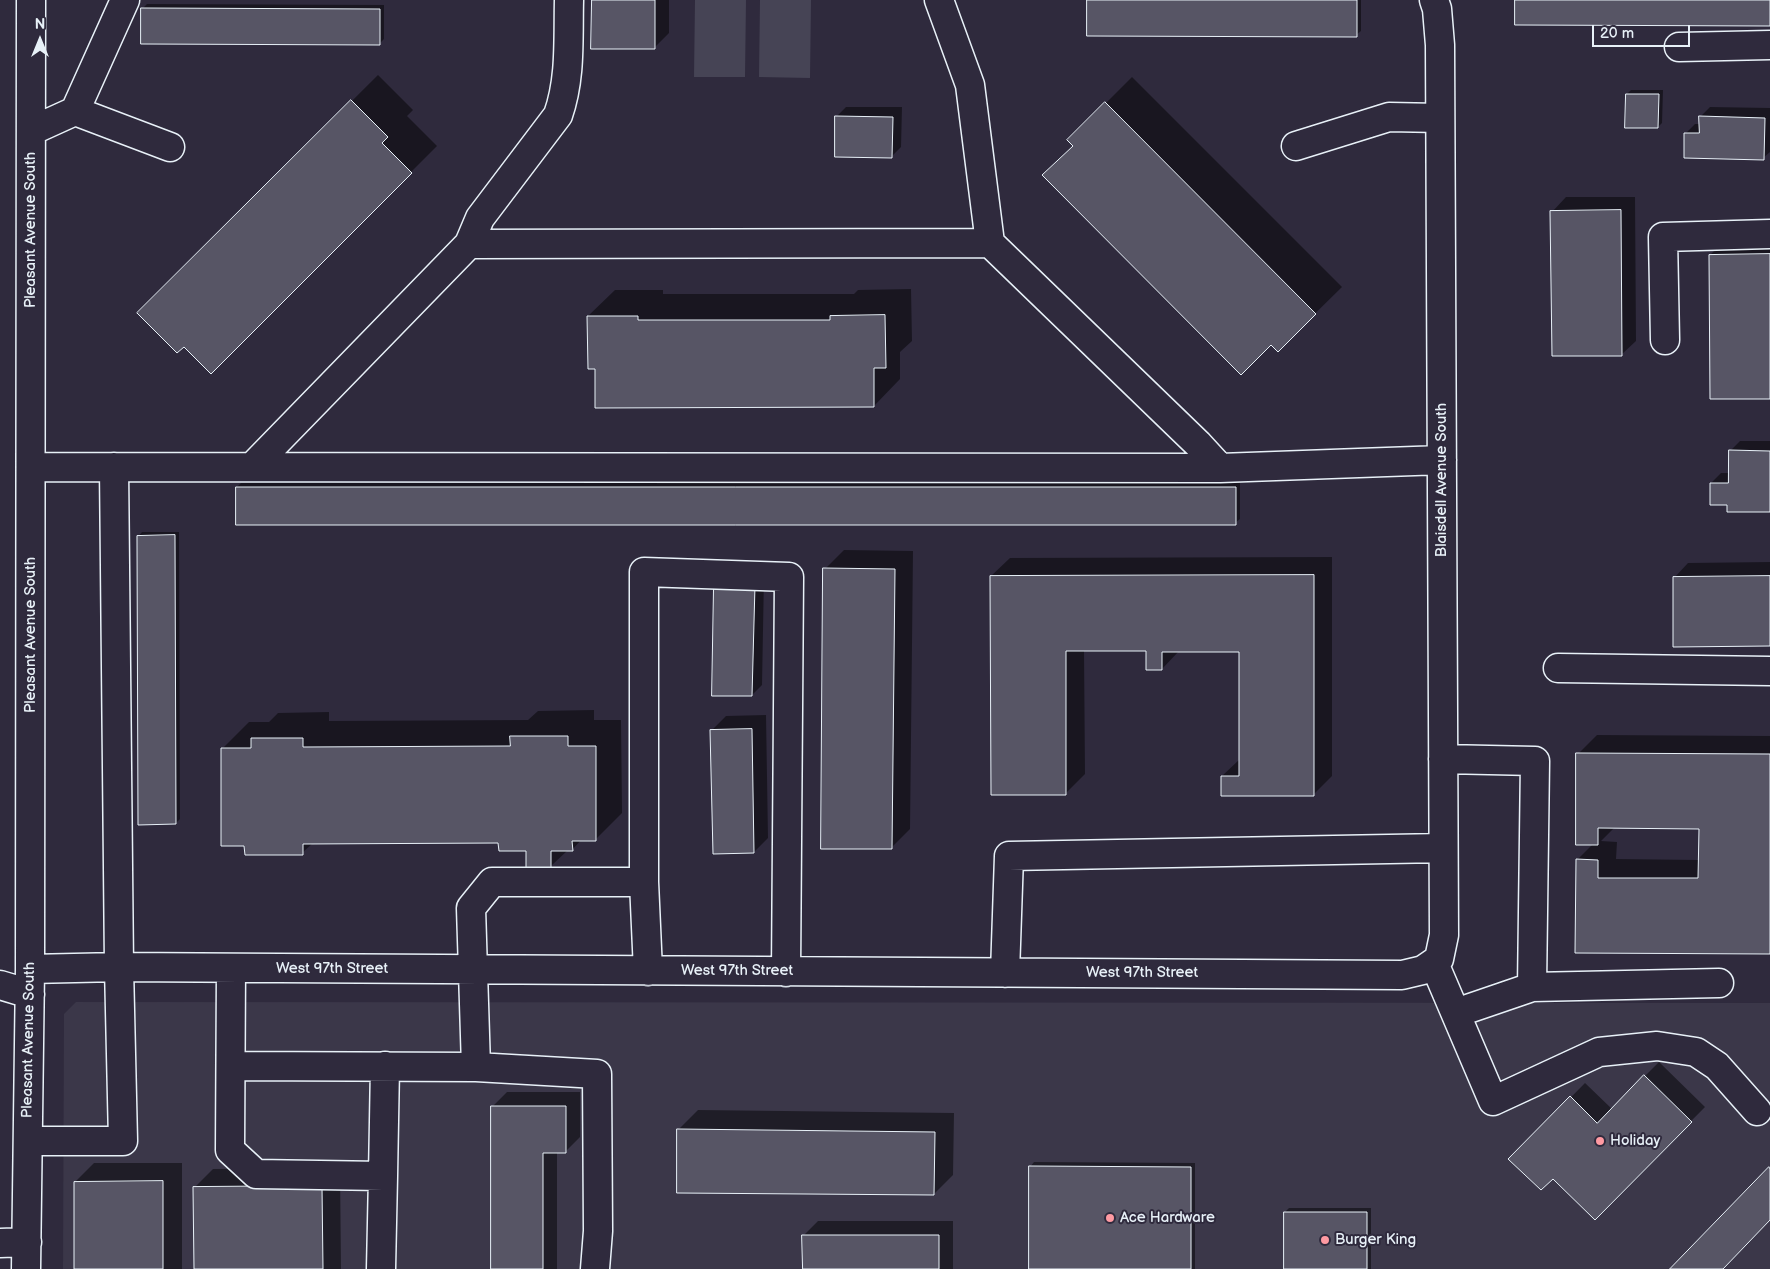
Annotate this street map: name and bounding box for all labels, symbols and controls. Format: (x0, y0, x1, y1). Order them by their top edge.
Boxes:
north arrow (15, 15, 65, 65)
scale bar (1595, 15, 1692, 47)
text: N (35, 16, 45, 33)
text: 20 m (1600, 24, 1634, 43)
street label: Pleasant Avenue South (22, 152, 40, 308)
street label: Blaisdell Avenue South (1433, 403, 1451, 557)
street label: Pleasant Avenue South (22, 557, 40, 713)
street label: West 97th Street (276, 960, 388, 978)
street label: Pleasant Avenue South (19, 962, 39, 1118)
street label: West 97th Street (681, 962, 793, 980)
street label: West 97th Street (1086, 964, 1198, 982)
place label: Holiday (1610, 1132, 1660, 1150)
marker: Holiday (1594, 1135, 1606, 1147)
place label: Ace Hardware (1120, 1209, 1215, 1227)
marker: Ace Hardware (1104, 1212, 1116, 1224)
place label: Burger King (1335, 1231, 1416, 1249)
marker: Burger King (1319, 1234, 1331, 1246)

